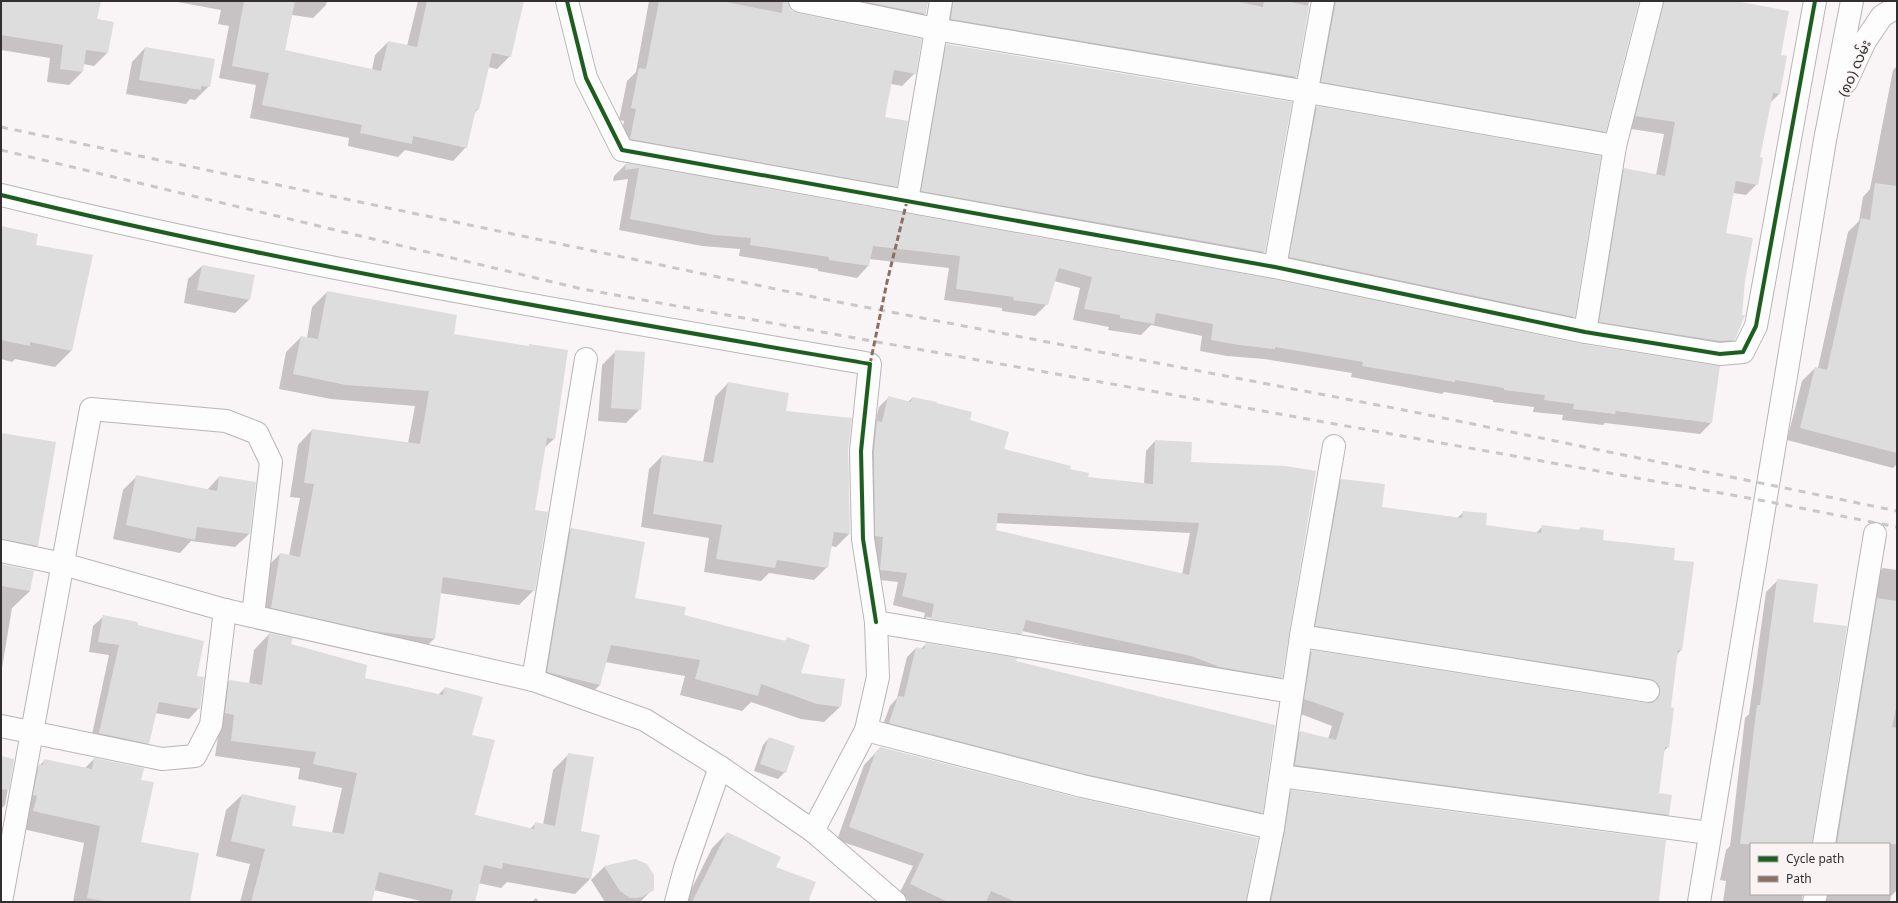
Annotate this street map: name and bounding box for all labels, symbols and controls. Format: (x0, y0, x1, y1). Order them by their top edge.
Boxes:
street label: (၈၀) လမ်း (1833, 37, 1875, 99)
legend (1750, 843, 1890, 895)
text: Cycle path (1786, 850, 1844, 867)
text: Path (1786, 870, 1812, 887)

